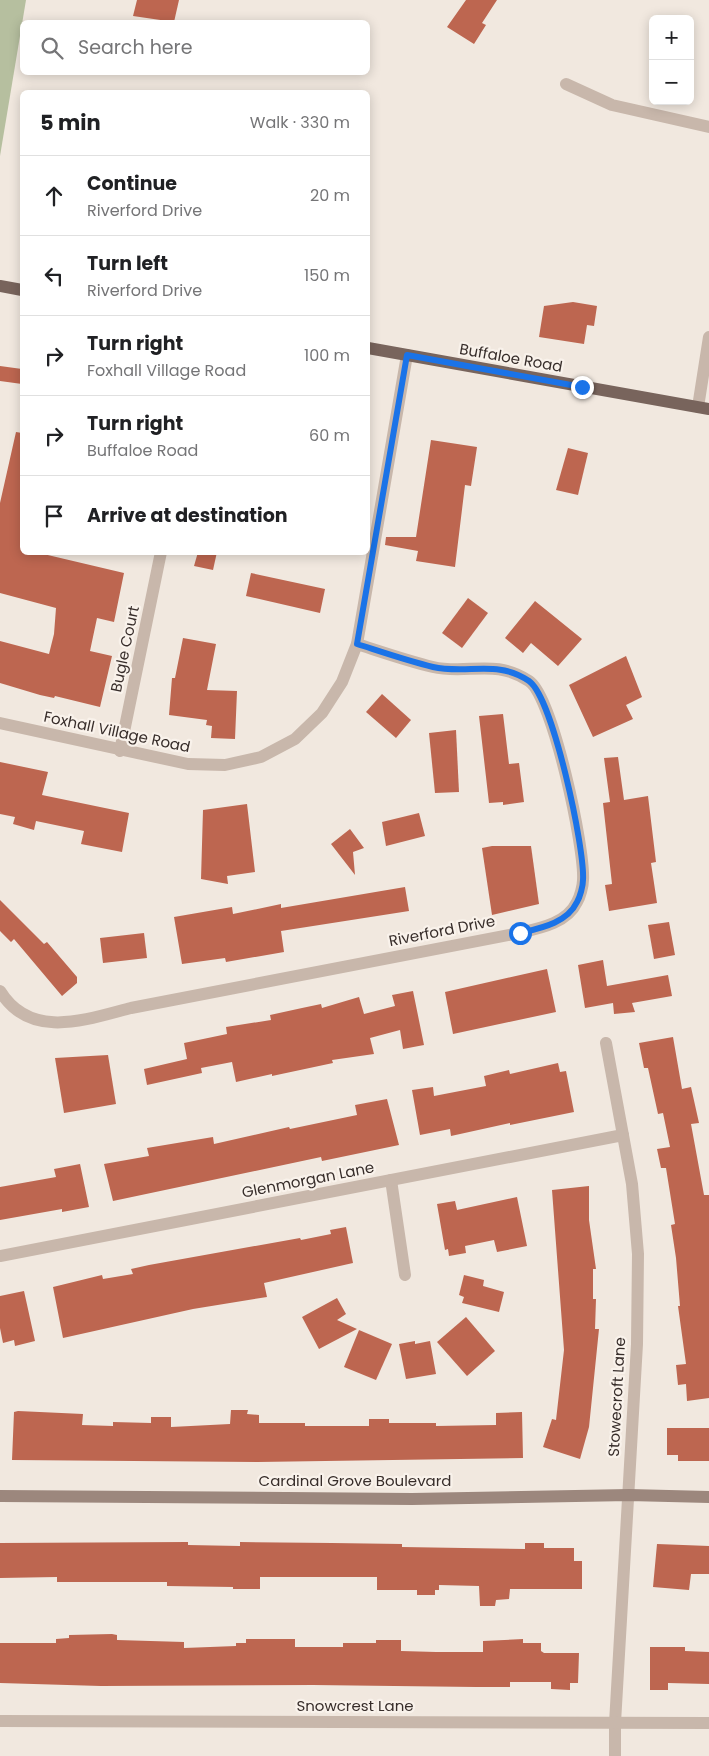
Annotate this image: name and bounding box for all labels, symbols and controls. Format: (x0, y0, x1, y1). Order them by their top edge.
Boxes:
map controls (649, 15, 694, 105)
button: + (649, 15, 694, 60)
search box (20, 20, 370, 75)
icon: search (38, 34, 66, 62)
text: Search here (78, 34, 192, 61)
button: − (649, 60, 694, 105)
text: 5 min (40, 108, 101, 137)
text: Walk · 330 m (250, 111, 350, 134)
text: Continue (87, 170, 177, 197)
icon: ahead (40, 182, 68, 210)
text: 20 m (310, 184, 350, 207)
text: Riverford Drive (87, 199, 202, 222)
text: Turn left (87, 250, 168, 277)
icon: left (40, 262, 68, 290)
text: 150 m (304, 264, 350, 287)
text: Riverford Drive (87, 279, 202, 302)
text: Turn right (87, 330, 183, 357)
street label: Buffaloe Road (458, 338, 564, 377)
icon: right (40, 342, 68, 370)
text: 100 m (304, 344, 350, 367)
text: Foxhall Village Road (87, 359, 246, 382)
route end (571, 376, 594, 399)
text: Turn right (87, 410, 183, 437)
icon: right (40, 422, 68, 450)
text: 60 m (309, 424, 350, 447)
text: Buffaloe Road (87, 439, 198, 462)
icon: arrive (40, 502, 68, 530)
text: Arrive at destination (87, 502, 288, 529)
street label: Bugle Court (105, 604, 144, 694)
street label: Foxhall Village Road (42, 706, 192, 757)
street label: Riverford Drive (387, 910, 497, 951)
route start (509, 922, 532, 945)
street label: Glenmorgan Lane (240, 1156, 376, 1203)
street label: Stowecroft Lane (603, 1337, 630, 1457)
street label: Cardinal Grove Boulevard (259, 1470, 451, 1491)
street label: Snowcrest Lane (296, 1695, 414, 1716)

